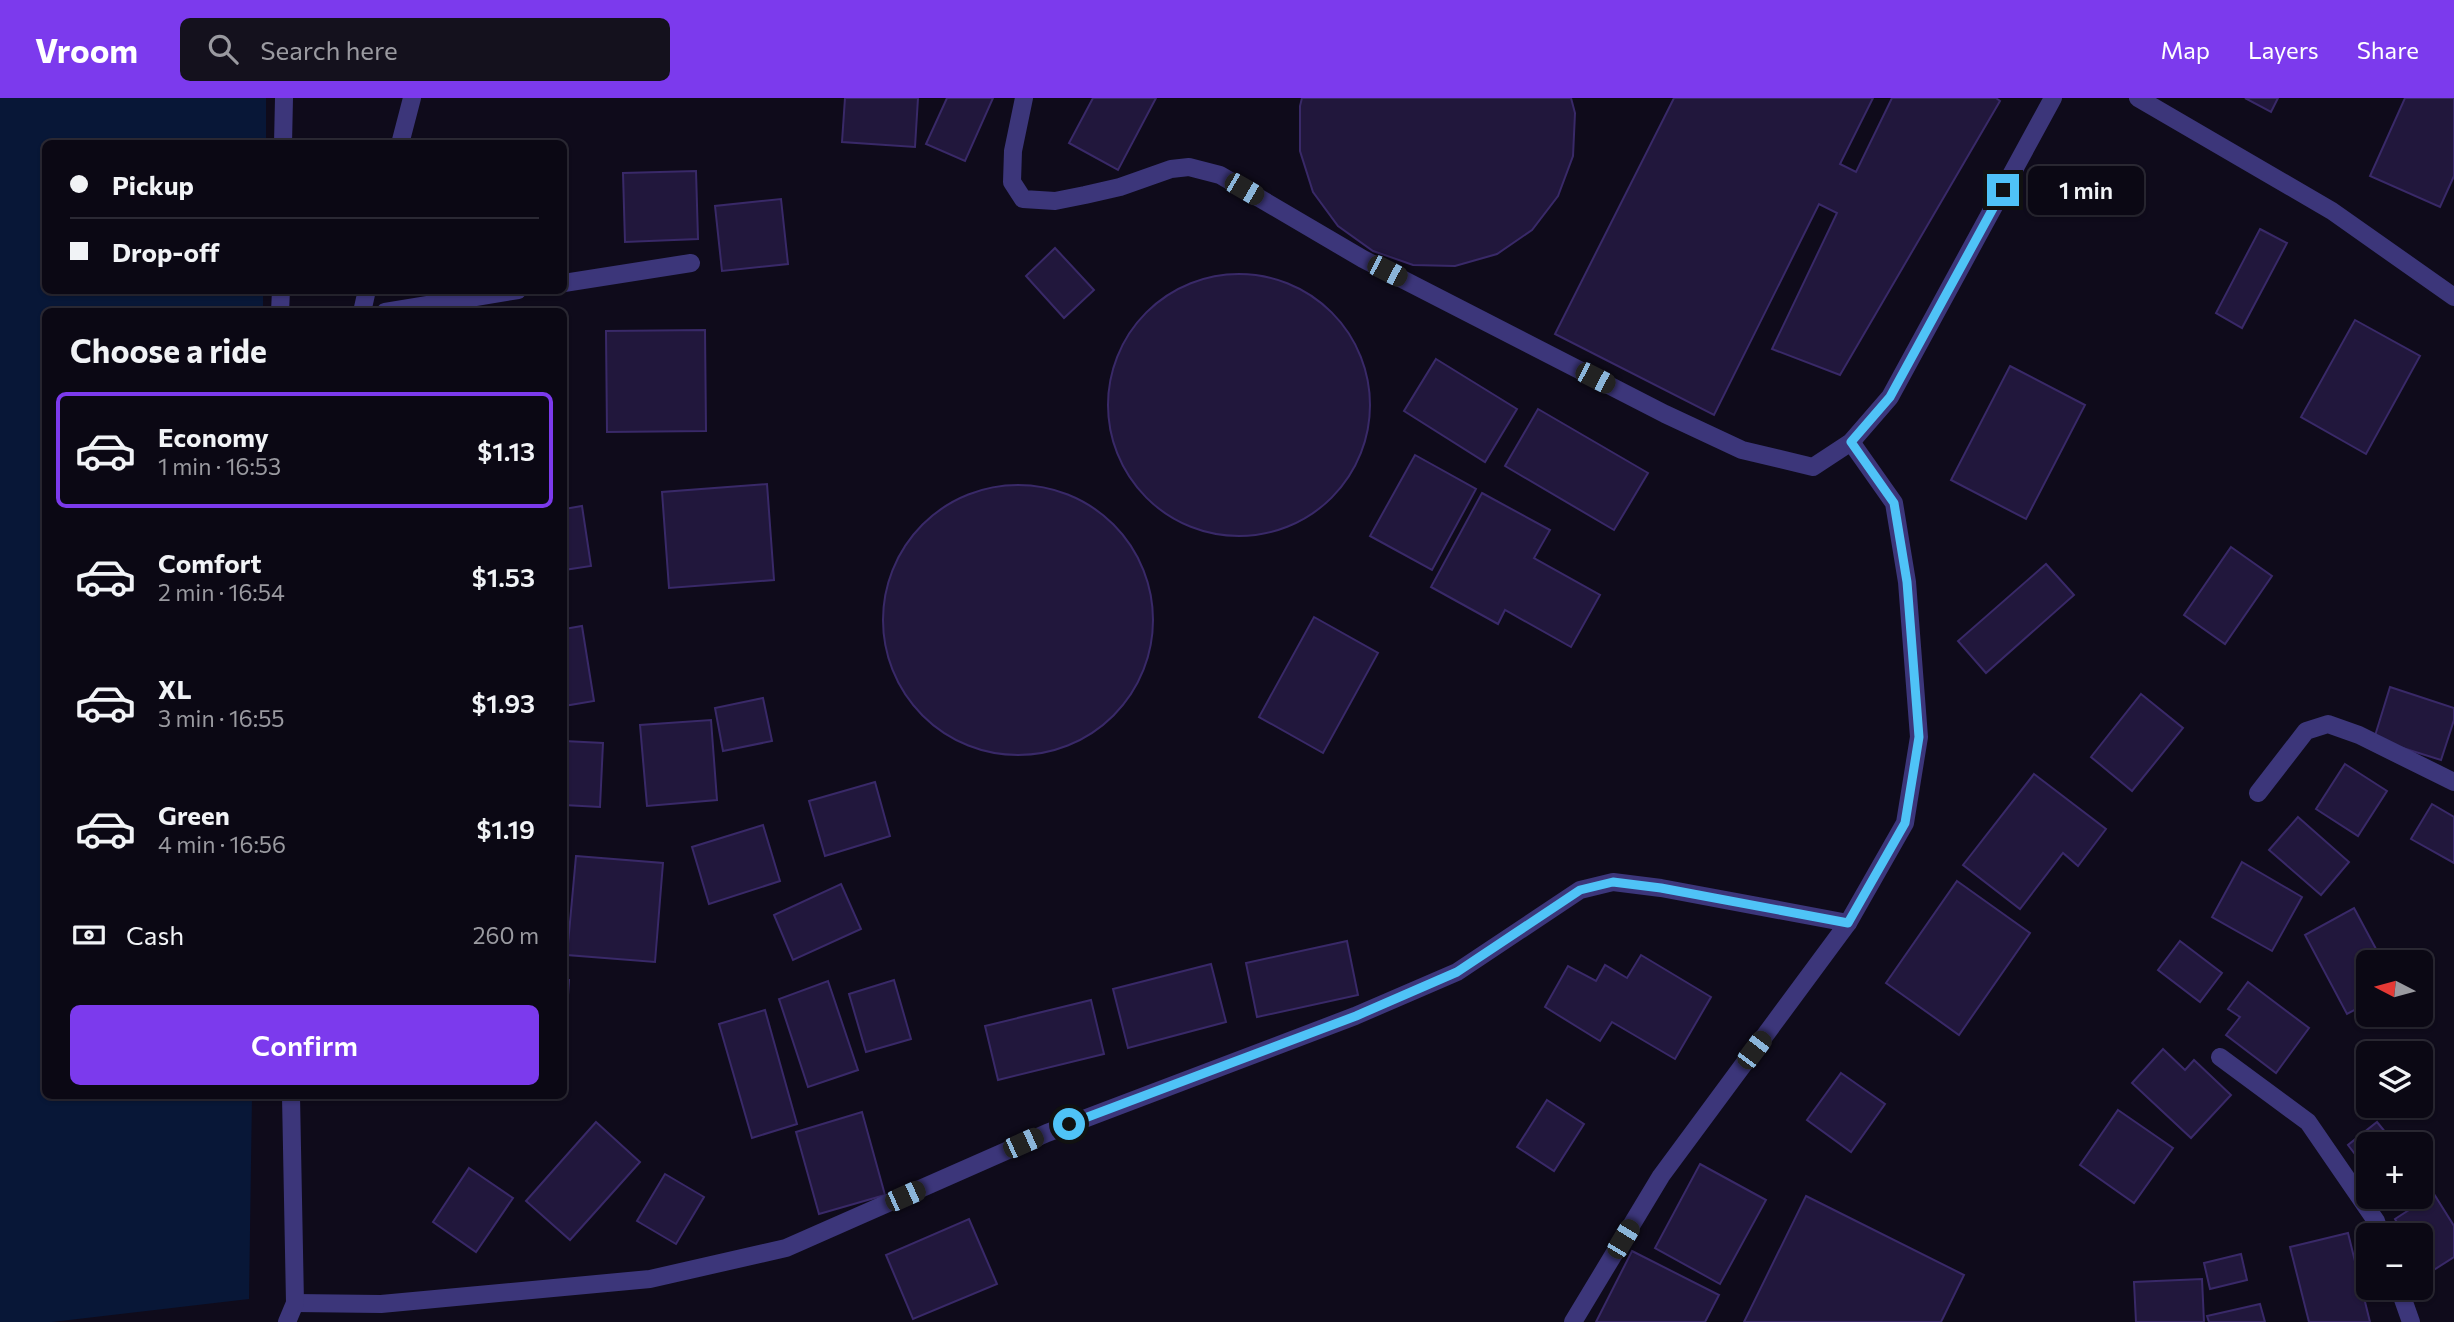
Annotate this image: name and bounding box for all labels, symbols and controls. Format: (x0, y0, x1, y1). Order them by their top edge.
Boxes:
search box (180, 18, 670, 81)
text: Vroom (35, 29, 138, 70)
icon: search (204, 30, 242, 68)
text: Search here (260, 34, 398, 65)
text: Map (2161, 35, 2210, 64)
text: Layers (2248, 35, 2319, 64)
text: Share (2357, 35, 2419, 64)
callout: 1 min (2028, 166, 2143, 214)
text: Pickup (112, 169, 194, 200)
car (1221, 169, 1268, 209)
route end (1987, 174, 2019, 206)
text: 1 min (2059, 176, 2113, 204)
text: Drop-off (112, 236, 219, 267)
car (1364, 252, 1411, 290)
text: Choose a ride (70, 330, 267, 370)
car (1572, 359, 1619, 397)
icon: car (74, 419, 137, 482)
text: Economy (158, 421, 269, 452)
text: $1.13 (477, 435, 535, 466)
text: 1 min · 16:53 (158, 452, 281, 480)
icon: car (74, 545, 137, 608)
text: Comfort (158, 547, 261, 578)
text: $1.53 (472, 561, 535, 592)
text: 2 min · 16:54 (158, 578, 285, 606)
icon: car (74, 671, 137, 734)
text: XL (158, 673, 192, 704)
text: $1.93 (472, 687, 535, 718)
text: 3 min · 16:55 (158, 704, 285, 732)
icon: car (74, 797, 137, 860)
text: Green (158, 799, 230, 830)
text: $1.19 (476, 813, 535, 844)
text: 4 min · 16:56 (158, 830, 286, 858)
icon: cash (70, 916, 108, 954)
text: Cash (126, 919, 184, 950)
text: 260 m (473, 921, 539, 949)
north arrow (2356, 950, 2432, 1027)
map controls (2356, 950, 2433, 1300)
button: Confirm (70, 1005, 539, 1085)
car (1733, 1027, 1776, 1073)
button: layers (2356, 1041, 2433, 1118)
route start (1053, 1108, 1085, 1140)
car (1000, 1125, 1047, 1161)
button: + (2356, 1132, 2433, 1209)
car (882, 1178, 929, 1214)
car (1604, 1216, 1643, 1262)
button: − (2356, 1223, 2433, 1300)

